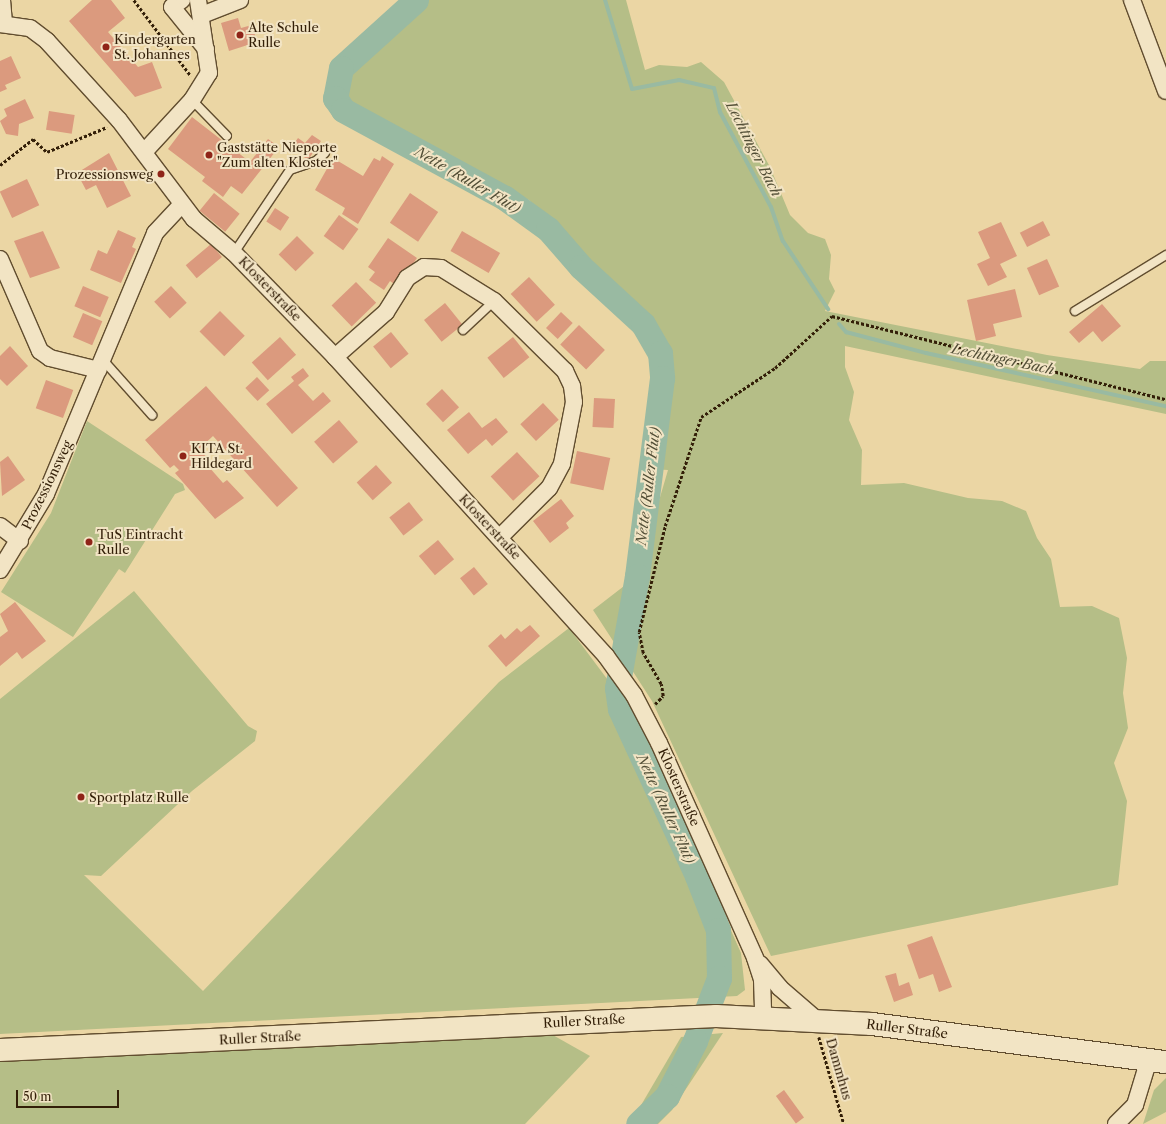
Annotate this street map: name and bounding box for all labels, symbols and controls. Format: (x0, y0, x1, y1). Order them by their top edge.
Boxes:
place label: Alte Schule Rulle (248, 20, 319, 51)
marker: Alte Schule Rulle (235, 30, 245, 40)
place label: Kindergarten St. Johannes (114, 32, 196, 63)
marker: Kindergarten St. Johannes (101, 42, 111, 52)
water label: Lechtinger Bach (723, 99, 785, 199)
place label: Gaststätte Nieporte "Zum alten Kloster" (217, 140, 338, 171)
water label: Nette (Ruller Flut) (412, 143, 524, 217)
marker: Gaststätte Nieporte "Zum alten Kloster" (204, 150, 214, 160)
place label: Prozessionsweg (56, 166, 153, 182)
marker: Prozessionsweg (156, 169, 166, 179)
street label: Klosterstraße (235, 253, 305, 325)
water label: Lechtinger Bach (950, 340, 1056, 378)
water label: Nette (Ruller Flut) (632, 426, 664, 546)
street label: Prozessionsweg (19, 438, 75, 532)
place label: KITA St. Hildegard (191, 441, 252, 472)
marker: KITA St. Hildegard (178, 451, 188, 461)
street label: Klosterstraße (456, 491, 524, 563)
place label: TuS Eintracht Rulle (97, 527, 183, 558)
marker: TuS Eintracht Rulle (84, 537, 94, 547)
street label: Klosterstraße (655, 746, 703, 828)
water label: Nette (Ruller Flut) (633, 751, 699, 867)
place label: Sportplatz Rulle (89, 789, 189, 805)
marker: Sportplatz Rulle (76, 792, 86, 802)
street label: Ruller Straße (542, 1011, 626, 1031)
street label: Ruller Straße (865, 1016, 949, 1042)
street label: Ruller Straße (218, 1028, 302, 1048)
street label: Dammhus (823, 1036, 855, 1102)
scale bar (18, 1082, 121, 1108)
text: 50 m (23, 1089, 52, 1104)

